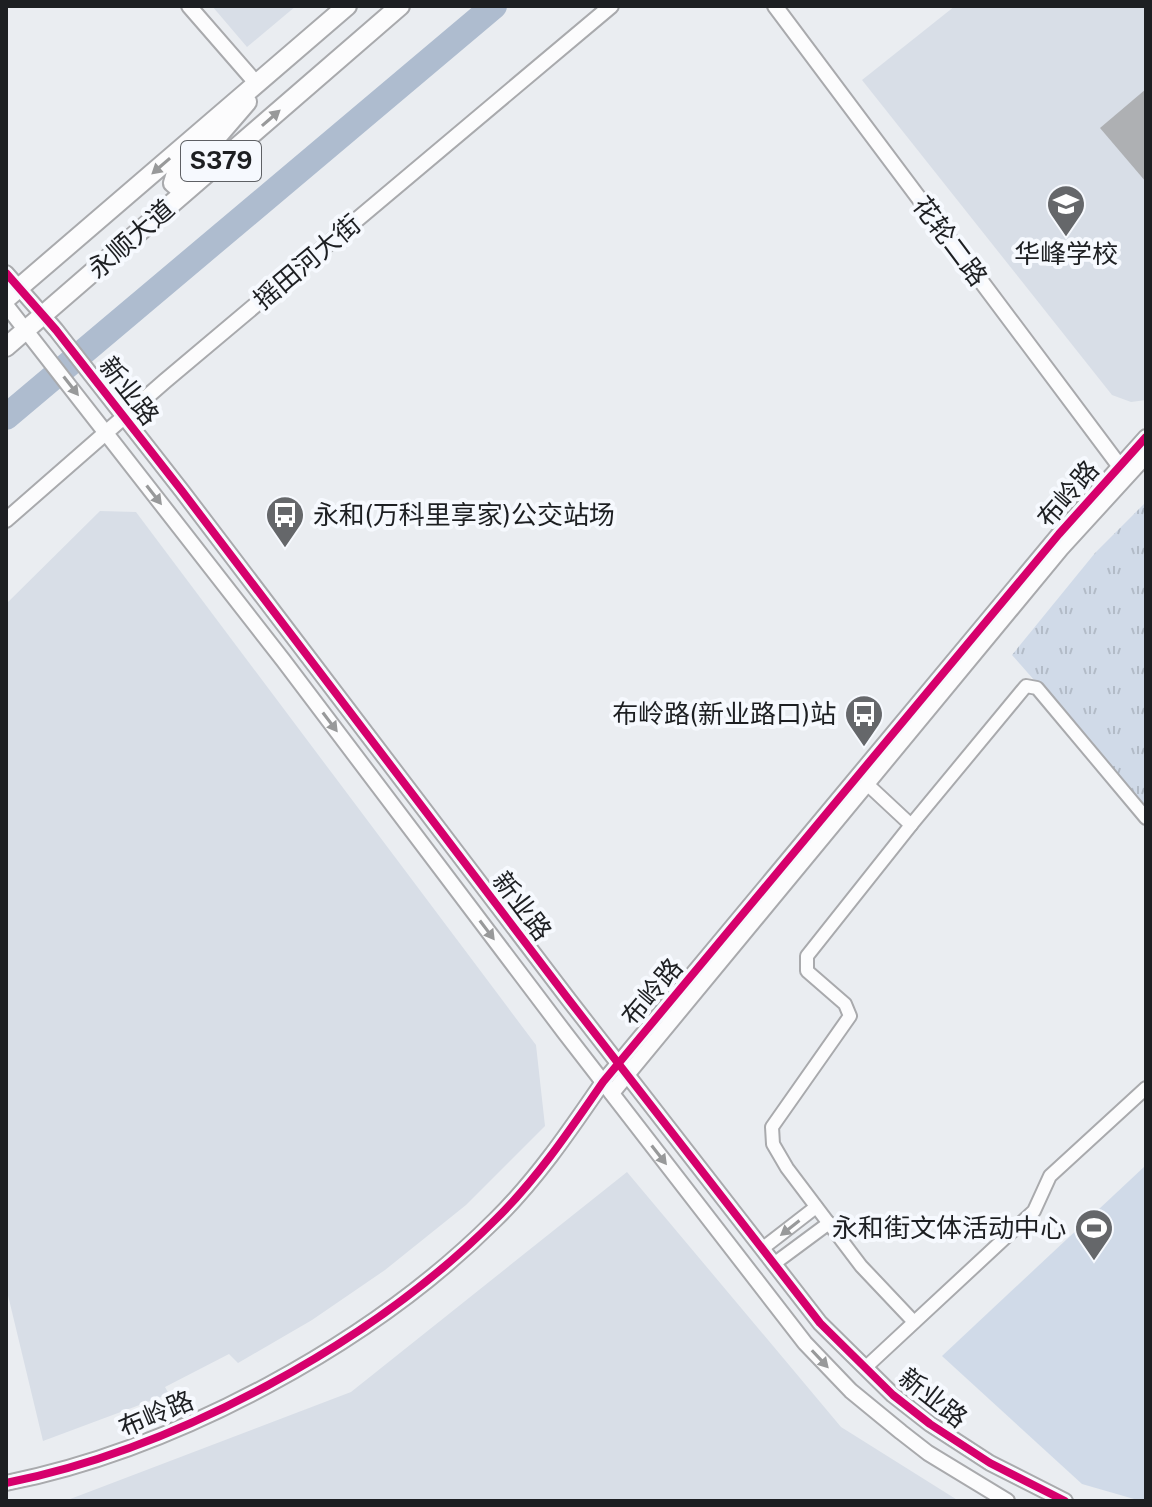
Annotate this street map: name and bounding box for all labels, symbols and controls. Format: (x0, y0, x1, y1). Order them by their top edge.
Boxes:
one-way arrow (260, 110, 280, 127)
road number: S379 (181, 141, 261, 181)
one-way arrow (151, 157, 171, 174)
school or university icon: 华峰学校 (1045, 183, 1087, 238)
street label: 花轮二路 (907, 190, 994, 292)
street label: 永顺大道 (81, 193, 180, 284)
street label: 摇田河大街 (247, 208, 366, 315)
place label: 华峰学校 (1014, 238, 1118, 269)
street label: 新业路 (93, 350, 166, 431)
one-way arrow (62, 376, 78, 396)
street label: 布岭路 (1030, 454, 1105, 533)
one-way arrow (146, 484, 162, 505)
bus stop icon: 永和(万科里享家)公交站场 (264, 494, 306, 549)
place label: 永和(万科里享家)公交站场 (313, 499, 615, 530)
bus stop icon: 布岭路(新业路口)站 (843, 693, 885, 748)
place label: 布岭路(新业路口)站 (612, 698, 836, 729)
one-way arrow (322, 712, 338, 732)
street label: 新业路 (487, 865, 558, 946)
one-way arrow (478, 920, 494, 940)
street label: 布岭路 (615, 952, 689, 1032)
one-way arrow (651, 1144, 667, 1165)
sports icon: 永和街文体活动中心 (1073, 1207, 1115, 1262)
place label: 永和街文体活动中心 (832, 1212, 1066, 1243)
one-way arrow (780, 1219, 800, 1235)
one-way arrow (810, 1349, 828, 1368)
street label: 新业路 (893, 1361, 974, 1434)
street label: 布岭路 (114, 1384, 198, 1443)

